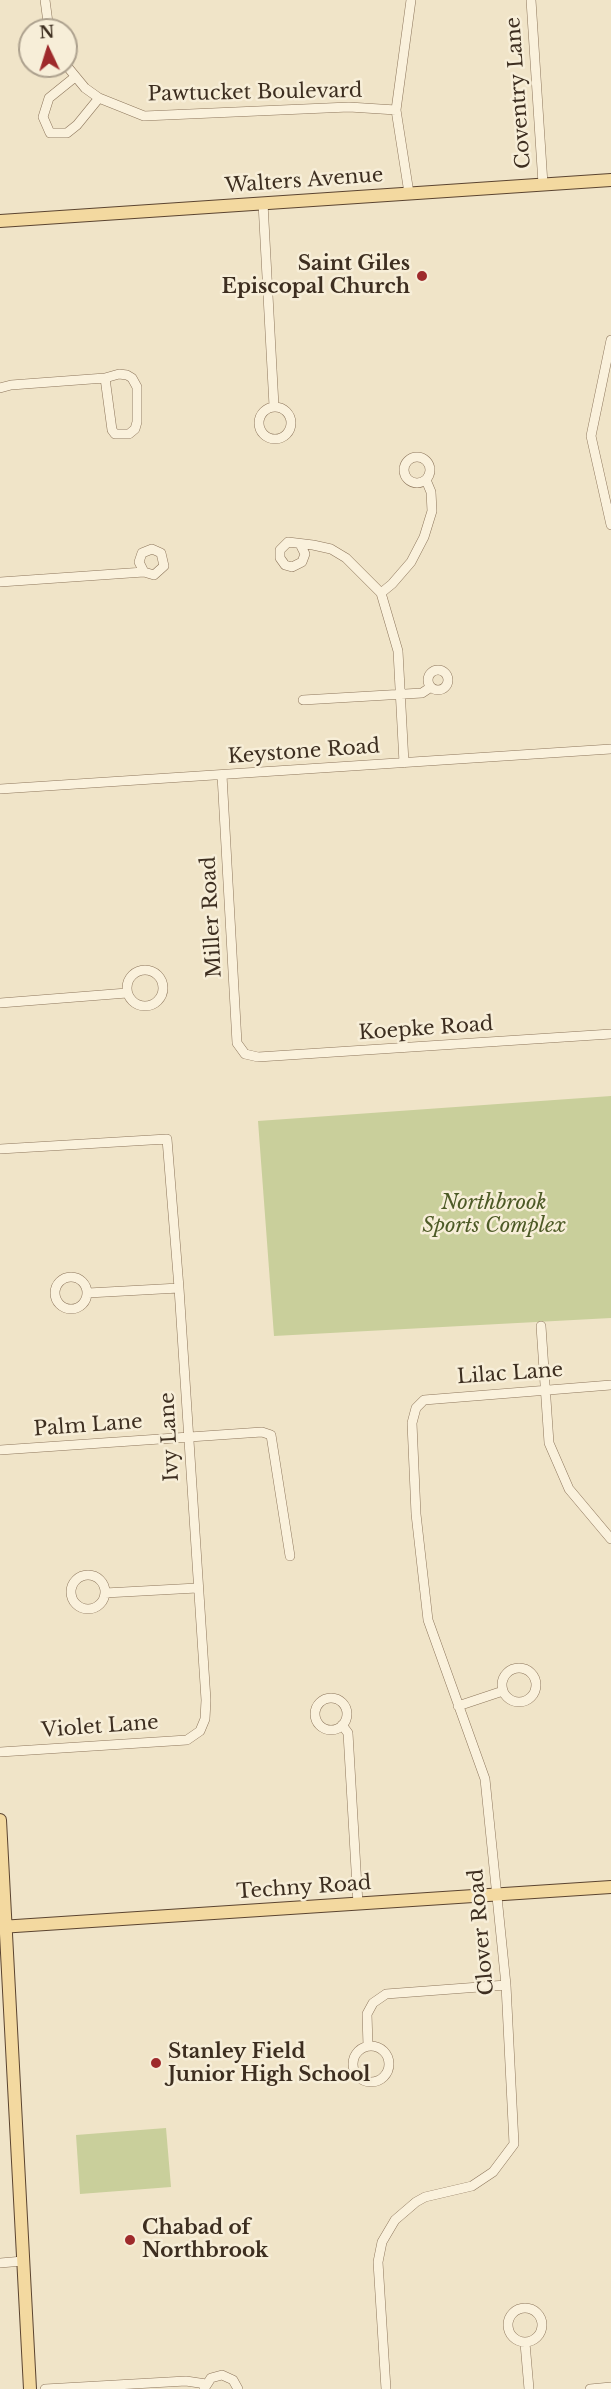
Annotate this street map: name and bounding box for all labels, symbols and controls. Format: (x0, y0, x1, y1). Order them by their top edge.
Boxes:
street label: Coventry Lane (502, 16, 536, 170)
north arrow (18, 18, 78, 78)
text: N (39, 22, 55, 43)
street label: Pawtucket Boulevard (147, 79, 363, 107)
street label: Walters Avenue (224, 163, 384, 199)
place label: Saint Giles Episcopal Church (222, 252, 410, 299)
marker: Saint Giles Episcopal Church (415, 269, 429, 283)
street label: Keystone Road (227, 735, 381, 769)
street label: Miller Road (197, 856, 227, 978)
street label: Koepke Road (358, 1012, 494, 1046)
park label: Northbrook Sports Complex (422, 1191, 566, 1238)
street label: Lilac Lane (456, 1358, 564, 1390)
street label: Ivy Lane (156, 1392, 184, 1482)
street label: Palm Lane (33, 1410, 143, 1442)
street label: Violet Lane (41, 1711, 159, 1743)
street label: Clover Road (465, 1868, 499, 1996)
street label: Techny Road (236, 1871, 372, 1905)
place label: Stanley Field Junior High School (168, 2040, 370, 2087)
marker: Stanley Field Junior High School (149, 2056, 163, 2070)
place label: Chabad of Northbrook (142, 2216, 268, 2263)
marker: Chabad of Northbrook (123, 2233, 137, 2247)

